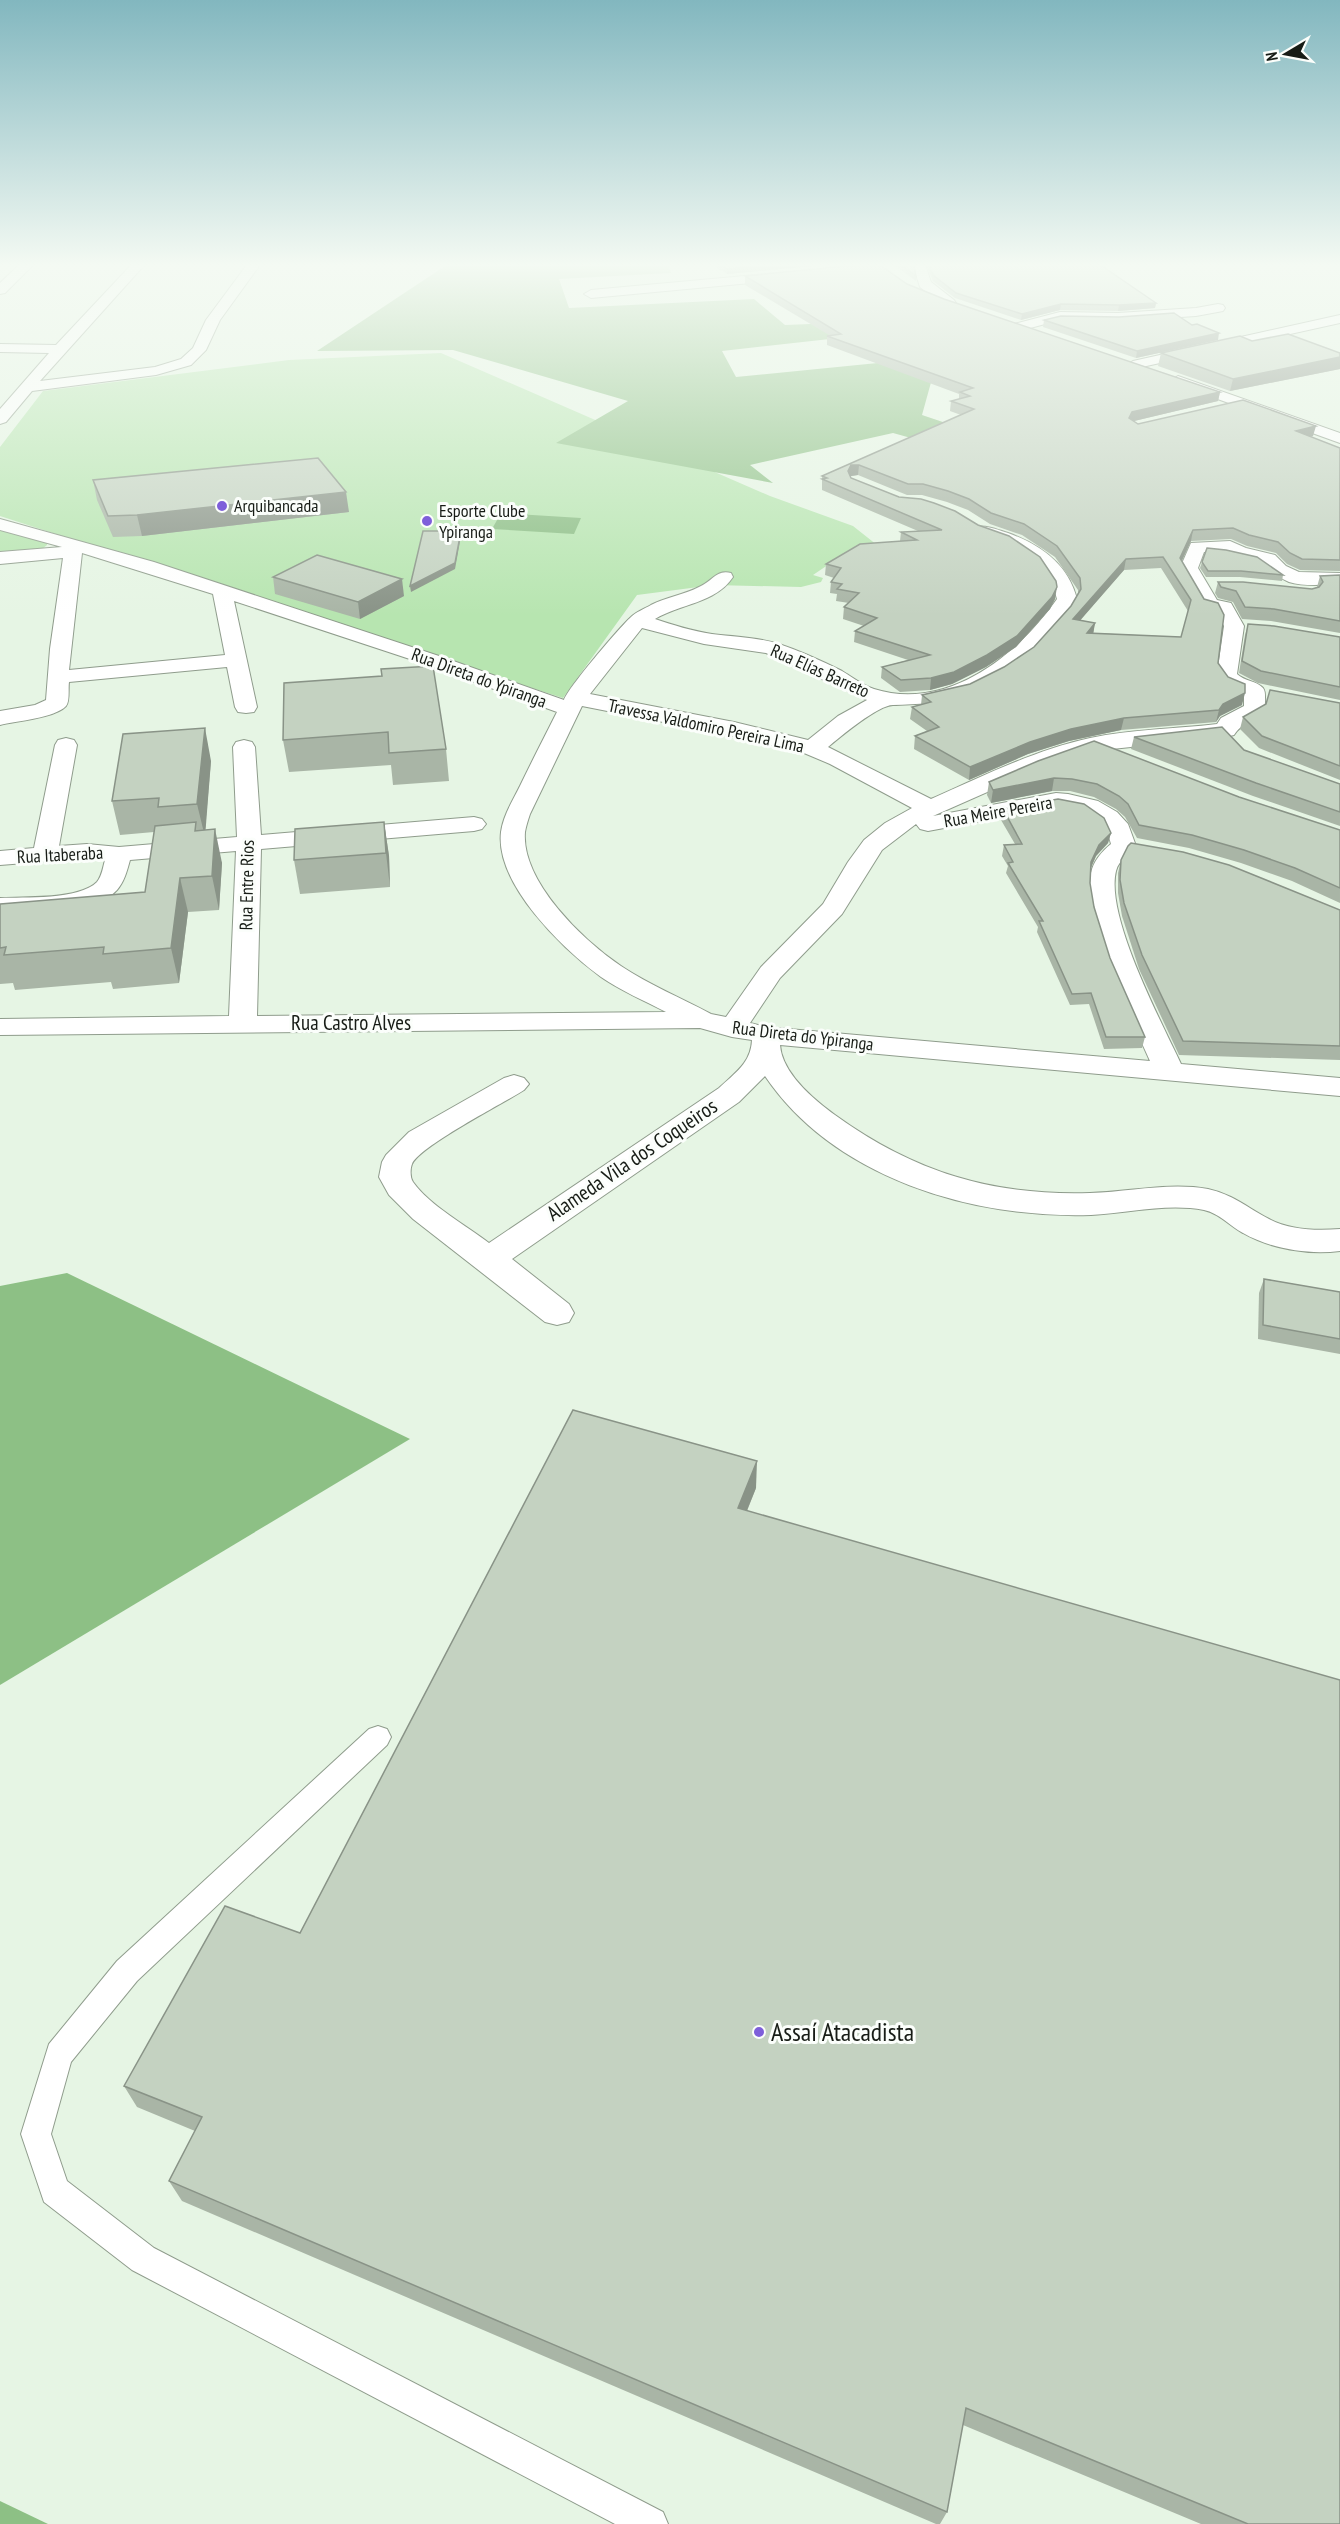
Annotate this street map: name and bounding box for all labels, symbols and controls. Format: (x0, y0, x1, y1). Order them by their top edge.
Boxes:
north arrow (1256, 24, 1316, 84)
text: N (1261, 51, 1282, 63)
place label: Arquibancada (234, 494, 318, 517)
marker: Arquibancada (215, 499, 229, 513)
place label: Esporte Clube Ypiranga (439, 499, 525, 543)
marker: Esporte Clube Ypiranga (420, 514, 434, 528)
street label: Rua Elías Barreto (767, 638, 873, 703)
street label: Rua Direta do Ypiranga (409, 642, 550, 713)
street label: Travessa Valdomiro Pereira Lima (606, 693, 806, 758)
street label: Rua Meire Pereira (942, 791, 1054, 832)
street label: Rua Entre Rios (234, 839, 259, 931)
street label: Rua Itaberaba (16, 841, 104, 868)
street label: Rua Castro Alves (291, 1009, 411, 1036)
street label: Rua Direta do Ypiranga (731, 1015, 875, 1056)
street label: Alameda Vila dos Coqueiros (541, 1092, 722, 1227)
place label: Assaí Atacadista (771, 2015, 914, 2048)
marker: Assaí Atacadista (752, 2025, 766, 2039)

